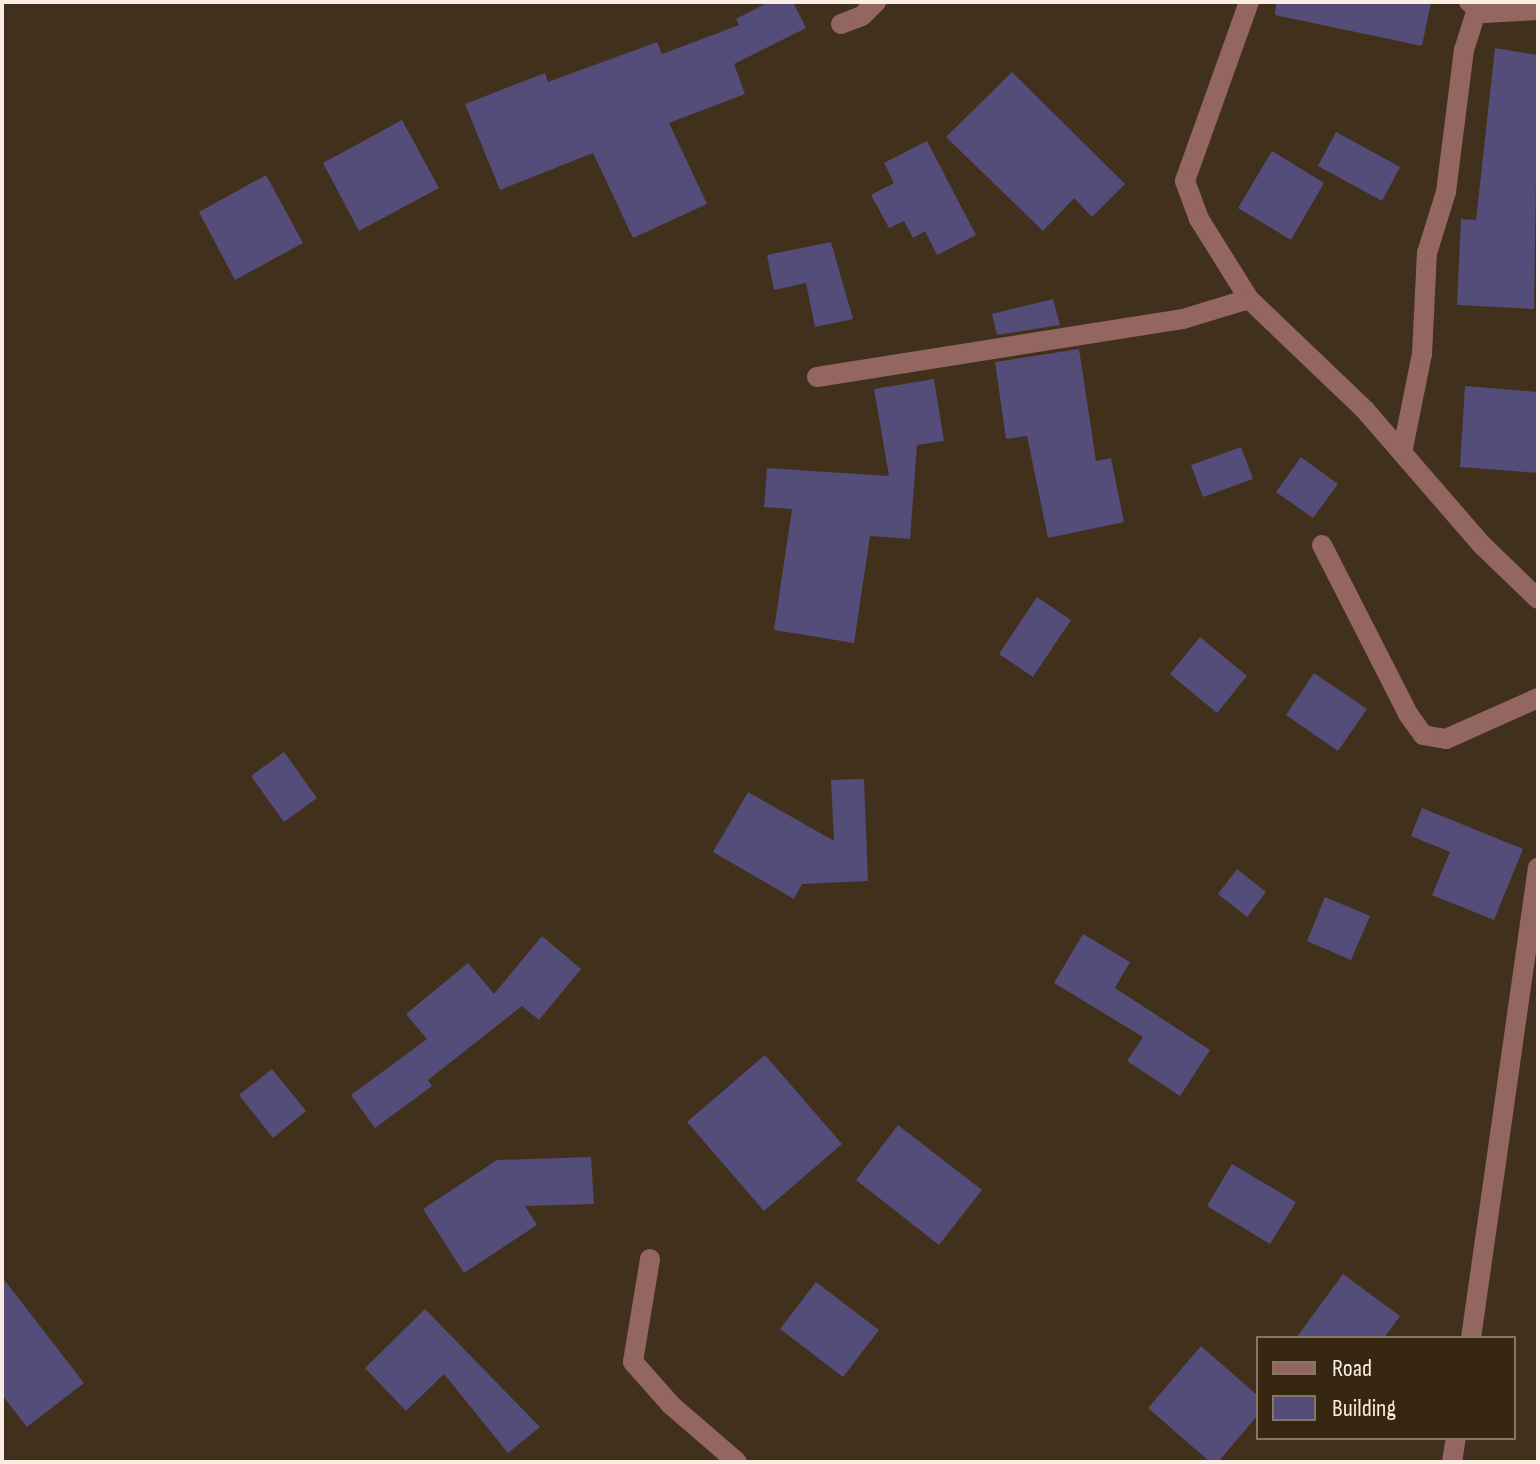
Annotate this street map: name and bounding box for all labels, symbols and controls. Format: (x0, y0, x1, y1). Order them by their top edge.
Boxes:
legend (1256, 1336, 1516, 1440)
text: Road (1332, 1354, 1372, 1383)
text: Building (1332, 1394, 1396, 1423)

